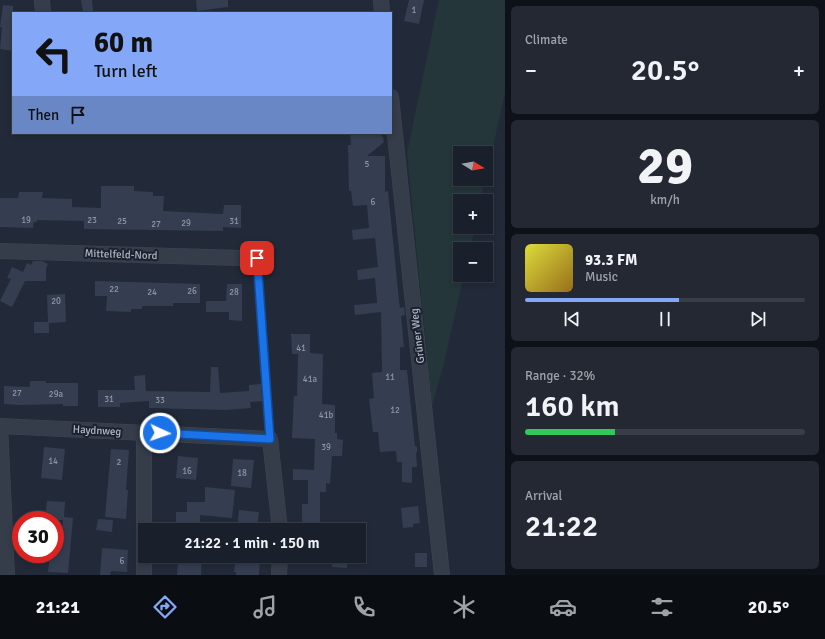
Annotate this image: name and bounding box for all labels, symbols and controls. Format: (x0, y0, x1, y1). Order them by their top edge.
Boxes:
house number: 1 (412, 5, 417, 16)
text: 60 m (94, 26, 153, 60)
icon: left (28, 28, 80, 80)
text: Climate (525, 32, 568, 48)
text: 20.5° (631, 52, 699, 89)
text: − (525, 57, 537, 84)
text: + (793, 57, 805, 84)
text: Turn left (94, 60, 157, 82)
icon: arrive (67, 104, 89, 126)
text: Then (28, 106, 59, 124)
text: 29 (637, 134, 693, 198)
north arrow (453, 146, 493, 186)
map controls (453, 146, 493, 282)
house number: 5 (365, 159, 370, 170)
text: km/h (650, 192, 680, 208)
button: + (453, 194, 493, 234)
house number: 6 (371, 197, 376, 208)
house number: 19 (21, 215, 31, 226)
house number: 23 (87, 215, 97, 226)
house number: 25 (117, 216, 127, 227)
house number: 31 (229, 216, 239, 227)
house number: 29 (181, 218, 191, 229)
house number: 27 (151, 219, 161, 230)
pin (240, 241, 274, 275)
button: − (453, 242, 493, 282)
street label: Mittelfeld-Nord (84, 247, 158, 262)
icon: arrive (246, 247, 268, 269)
text: 93.3 FM (585, 251, 637, 269)
text: Music (585, 269, 618, 285)
house number: 22 (109, 284, 119, 295)
house number: 26 (187, 286, 197, 297)
house number: 24 (147, 287, 157, 298)
house number: 28 (229, 287, 239, 298)
house number: 20 (51, 296, 61, 307)
street label: Grüner Weg (408, 307, 427, 364)
icon: previous (561, 308, 583, 330)
icon: pause (654, 308, 676, 330)
icon: next (747, 308, 769, 330)
house number: 41 (296, 343, 306, 354)
text: Range · 32% (525, 368, 595, 384)
house number: 11 (385, 372, 395, 383)
house number: 41a (303, 374, 318, 385)
house number: 27 (12, 388, 22, 399)
text: 160 km (525, 388, 620, 425)
house number: 29a (49, 389, 64, 400)
house number: 31 (104, 394, 114, 405)
house number: 33 (155, 395, 165, 406)
house number: 12 (390, 405, 400, 416)
house number: 41b (319, 410, 333, 421)
position arrow (139, 412, 181, 454)
street label: Haydnweg (72, 423, 122, 438)
house number: 39 (321, 442, 331, 453)
house number: 14 (48, 456, 58, 467)
house number: 2 (117, 457, 122, 468)
house number: 16 (182, 466, 192, 477)
house number: 18 (237, 468, 247, 479)
text: Arrival (525, 488, 562, 504)
text: 21:22 (525, 508, 598, 545)
speed limit sign: 30 (12, 511, 64, 563)
text: 21:22 · 1 min · 150 m (185, 534, 319, 552)
house number: 6 (120, 556, 125, 567)
icon: directions (151, 593, 179, 621)
icon: music (251, 593, 279, 621)
icon: phone (350, 593, 378, 621)
icon: climate (450, 593, 478, 621)
icon: car (549, 593, 577, 621)
icon: filters (648, 593, 676, 621)
text: 21:21 (36, 596, 80, 618)
text: 20.5° (748, 596, 789, 618)

